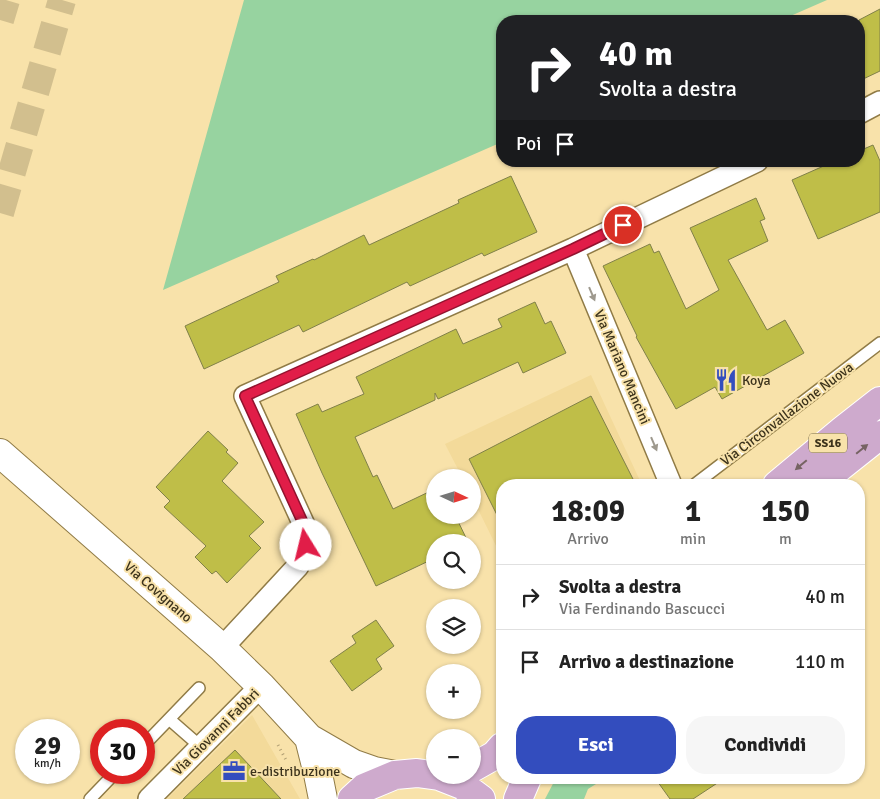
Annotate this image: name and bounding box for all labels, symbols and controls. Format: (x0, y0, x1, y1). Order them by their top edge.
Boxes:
text: 40 m (599, 32, 673, 75)
icon: right (516, 35, 581, 100)
text: Svolta a destra (599, 75, 737, 102)
icon: arrive (551, 130, 579, 158)
text: Poi (516, 132, 541, 156)
pin (602, 204, 644, 246)
icon: arrive (609, 211, 637, 239)
one-way arrow (588, 287, 596, 301)
street label: Via Mariano Mancini (590, 307, 654, 427)
street label: Via Circonvallazione Nuova (717, 359, 857, 469)
restaurant icon: Koya (713, 367, 739, 393)
place label: Koya (742, 372, 771, 389)
road number: SS16 (809, 433, 847, 452)
one-way arrow (651, 437, 659, 451)
one-way arrow (856, 444, 869, 455)
one-way arrow (795, 459, 807, 470)
north arrow (426, 469, 481, 524)
map controls (426, 469, 481, 784)
text: 18:09 (551, 493, 625, 530)
text: 1 (685, 493, 701, 530)
text: 150 (761, 493, 810, 530)
position arrow (279, 518, 331, 570)
text: Arrivo (567, 529, 609, 549)
text: min (680, 529, 706, 549)
text: m (779, 529, 792, 549)
button: search (426, 534, 481, 589)
street label: Via Covignano (121, 558, 195, 626)
text: Svolta a destra (559, 575, 681, 599)
icon: right (516, 583, 544, 611)
text: 40 m (805, 585, 845, 609)
button: layers (426, 599, 481, 654)
text: Via Ferdinando Bascucci (559, 599, 725, 619)
icon: arrive (516, 648, 544, 676)
text: Arrivo a destinazione (559, 650, 734, 674)
text: 110 m (795, 650, 845, 674)
button: + (426, 664, 481, 719)
street label: Via Giovanni Fabbri (169, 685, 263, 779)
button: Esci (516, 716, 676, 774)
button: Condividi (686, 716, 845, 774)
speed limit sign: 30 (90, 719, 155, 784)
button: − (426, 729, 481, 784)
text: 29 (34, 730, 61, 761)
text: km/h (34, 756, 61, 771)
office icon: e-distribuzione (221, 758, 247, 784)
place label: e-distribuzione (250, 763, 340, 780)

